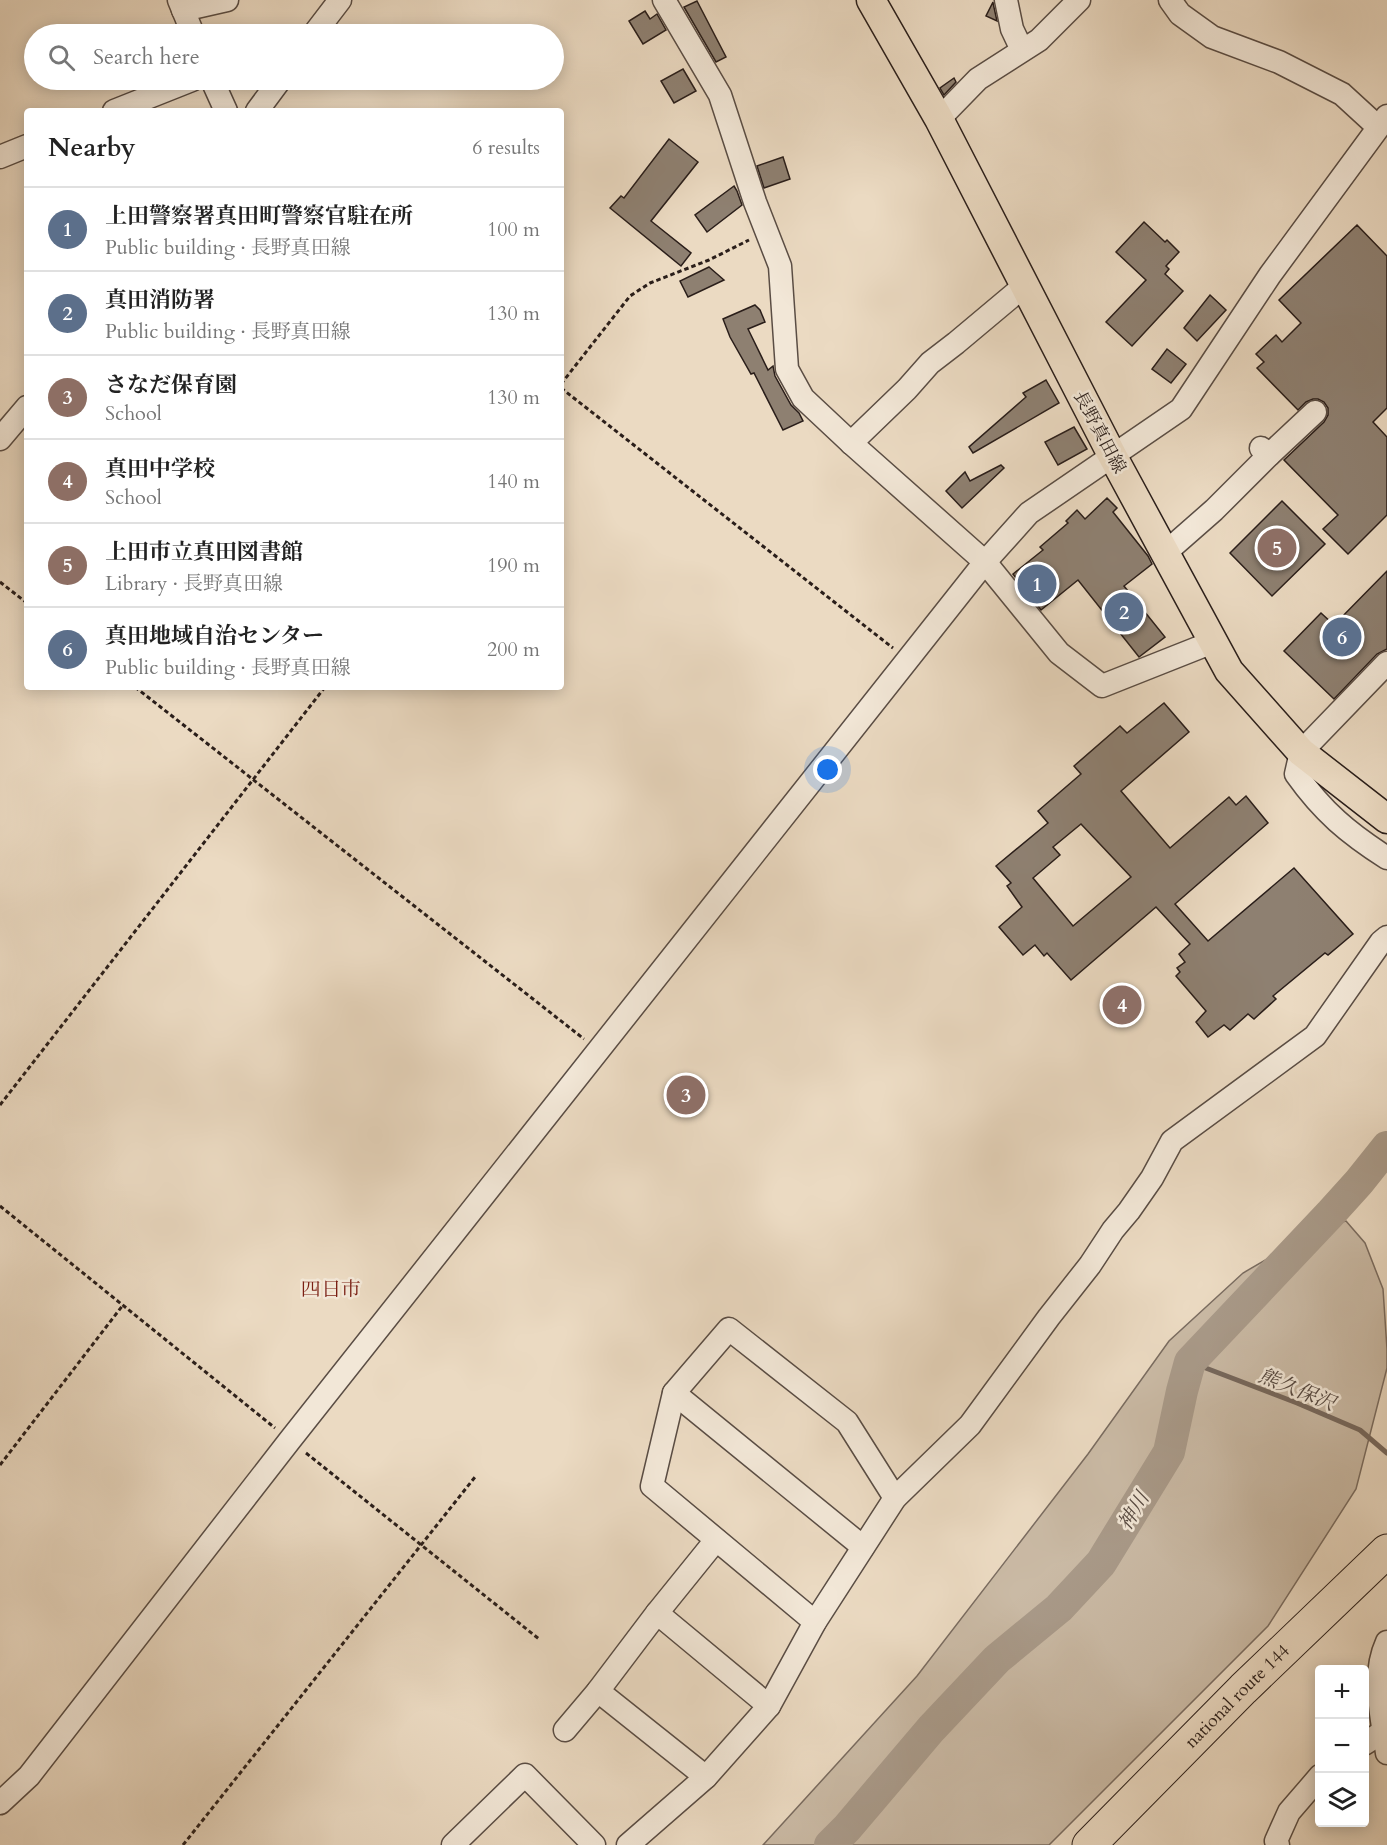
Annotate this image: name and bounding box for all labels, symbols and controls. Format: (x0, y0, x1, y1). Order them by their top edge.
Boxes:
search box (24, 24, 564, 90)
icon: search (45, 41, 78, 74)
text: Search here (93, 42, 200, 72)
text: Nearby (48, 130, 136, 165)
text: 6 results (472, 134, 540, 161)
text: 上田警察署真田町警察官駐在所 (105, 201, 413, 231)
text: 1 (62, 216, 73, 243)
text: 100 m (487, 216, 540, 243)
text: Public building · 長野真田線 (105, 234, 351, 261)
text: 真田消防署 (105, 285, 215, 315)
text: 2 (62, 300, 73, 327)
text: 130 m (487, 300, 540, 327)
text: Public building · 長野真田線 (105, 318, 351, 345)
text: さなだ保育園 (105, 370, 237, 400)
text: 3 (62, 384, 73, 411)
text: 130 m (487, 384, 540, 411)
street label: 長野真田線 (1067, 387, 1132, 478)
text: School (105, 400, 162, 427)
text: 真田中学校 (105, 454, 215, 484)
text: 4 (62, 468, 73, 495)
text: 140 m (487, 468, 540, 495)
text: School (105, 484, 162, 511)
pin: 5 (1258, 526, 1296, 570)
text: 上田市立真田図書館 (105, 537, 303, 567)
text: 5 (62, 552, 73, 579)
text: 190 m (487, 552, 540, 579)
pin: 1 (1018, 562, 1056, 606)
text: Library · 長野真田線 (105, 570, 283, 597)
pin: 2 (1104, 590, 1144, 634)
pin: 6 (1322, 614, 1362, 660)
text: 真田地域自治センター (105, 621, 324, 651)
text: 6 (62, 636, 73, 663)
text: 200 m (487, 636, 540, 663)
text: Public building · 長野真田線 (105, 654, 351, 681)
your location (813, 755, 842, 784)
pin: 4 (1102, 982, 1142, 1028)
pin: 3 (666, 1072, 706, 1118)
district label: 四日市 (301, 1276, 361, 1303)
water label: 熊久保沢 (1255, 1362, 1342, 1418)
water label: 神川 (1112, 1485, 1156, 1535)
street label: national route 144 (1179, 1639, 1295, 1754)
map controls (1315, 1665, 1369, 1827)
button: + (1315, 1665, 1369, 1719)
button: − (1315, 1719, 1369, 1773)
button: layers (1315, 1773, 1369, 1827)

